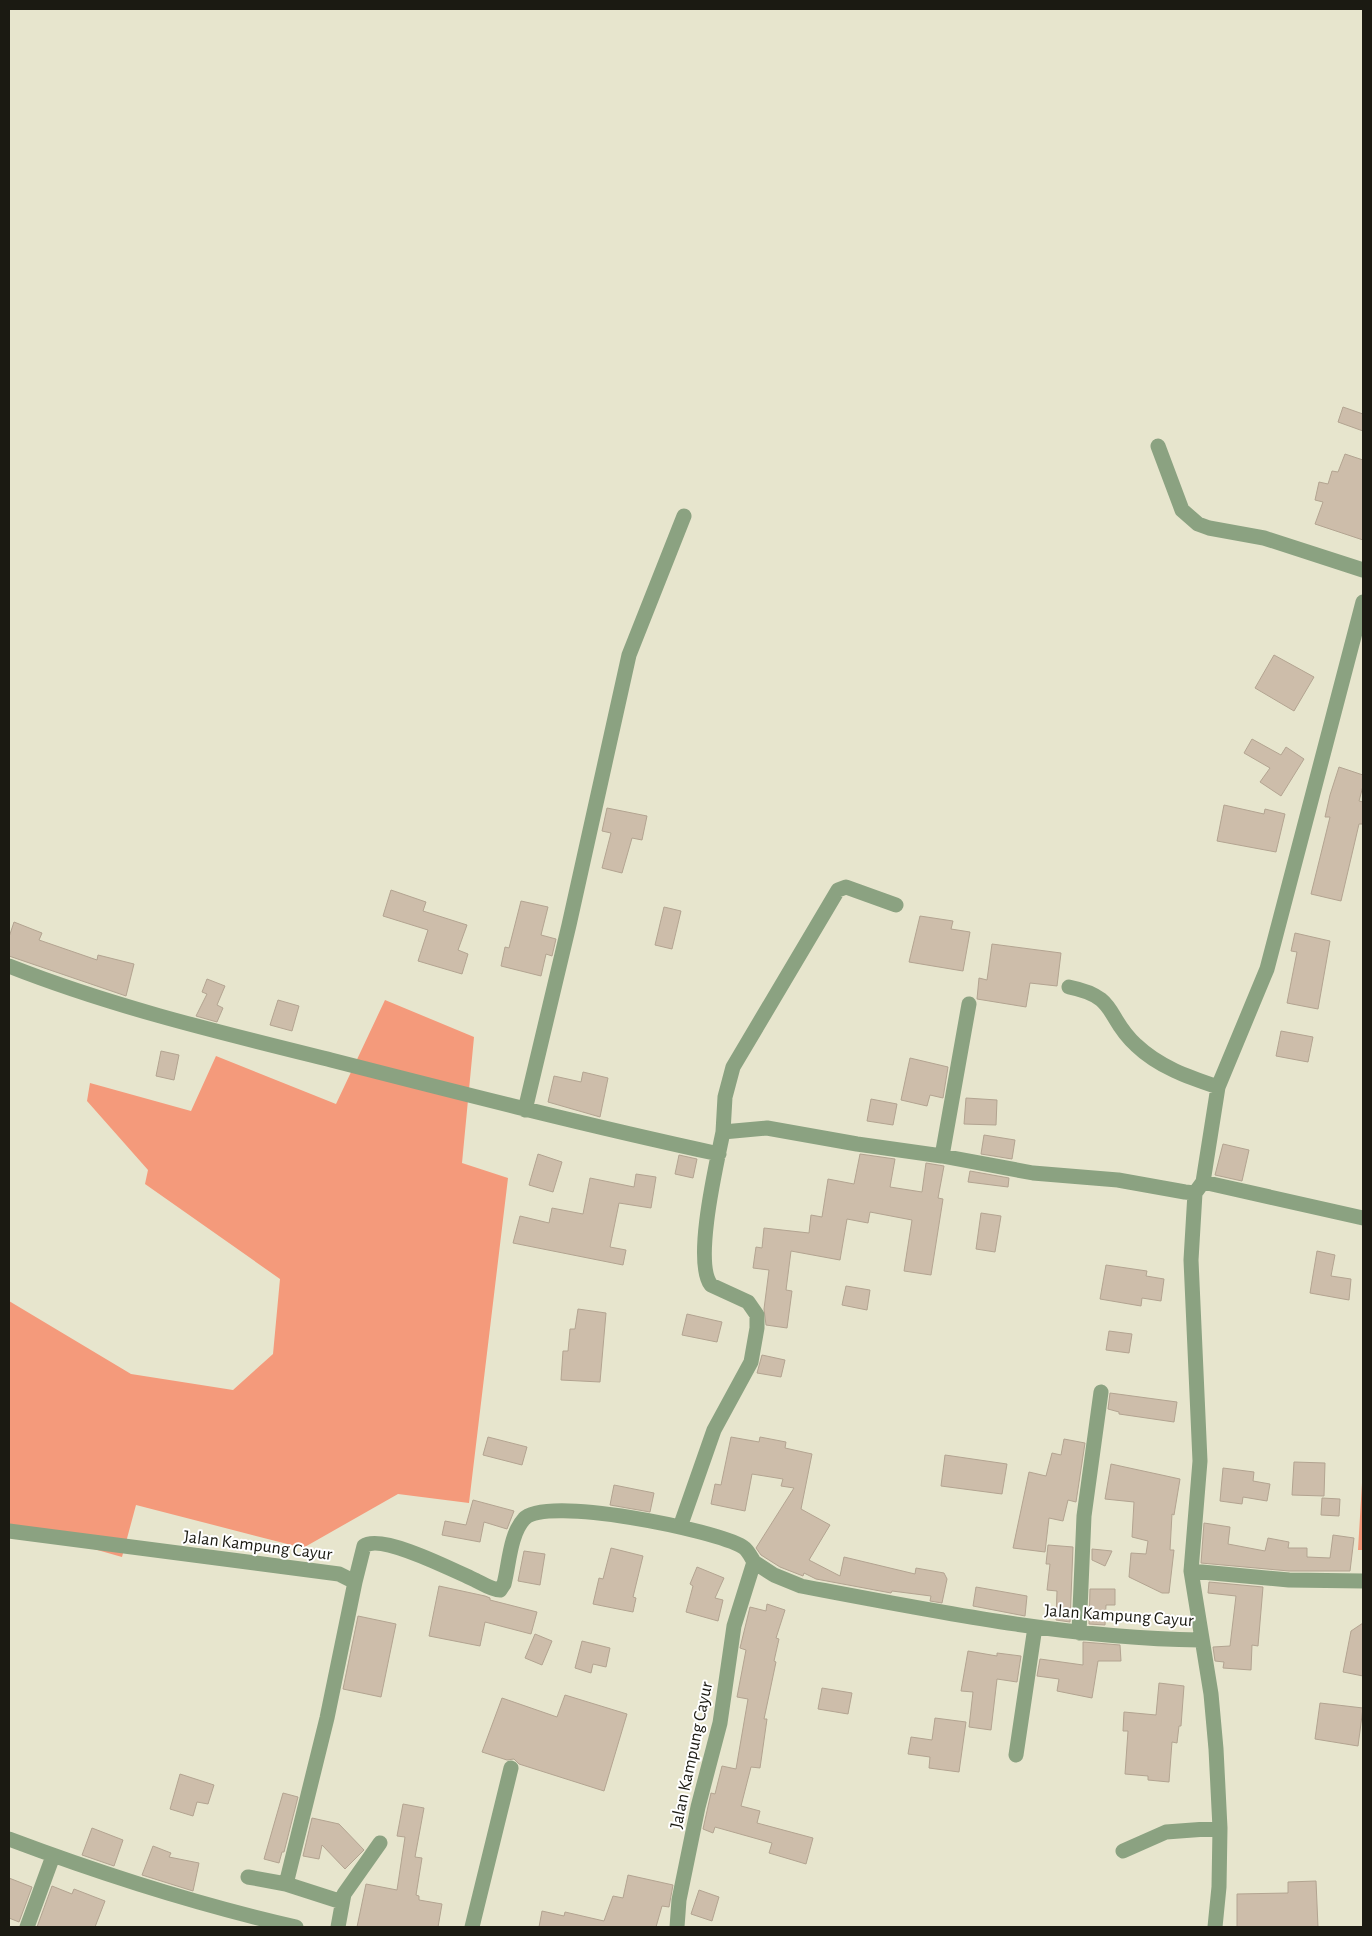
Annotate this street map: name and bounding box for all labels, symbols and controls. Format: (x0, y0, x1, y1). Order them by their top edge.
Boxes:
street label: Jalan Kampung Cayur (182, 1528, 333, 1564)
street label: Jalan Kampung Cayur (1044, 1602, 1194, 1630)
street label: Jalan Kampung Cayur (668, 1680, 716, 1830)

